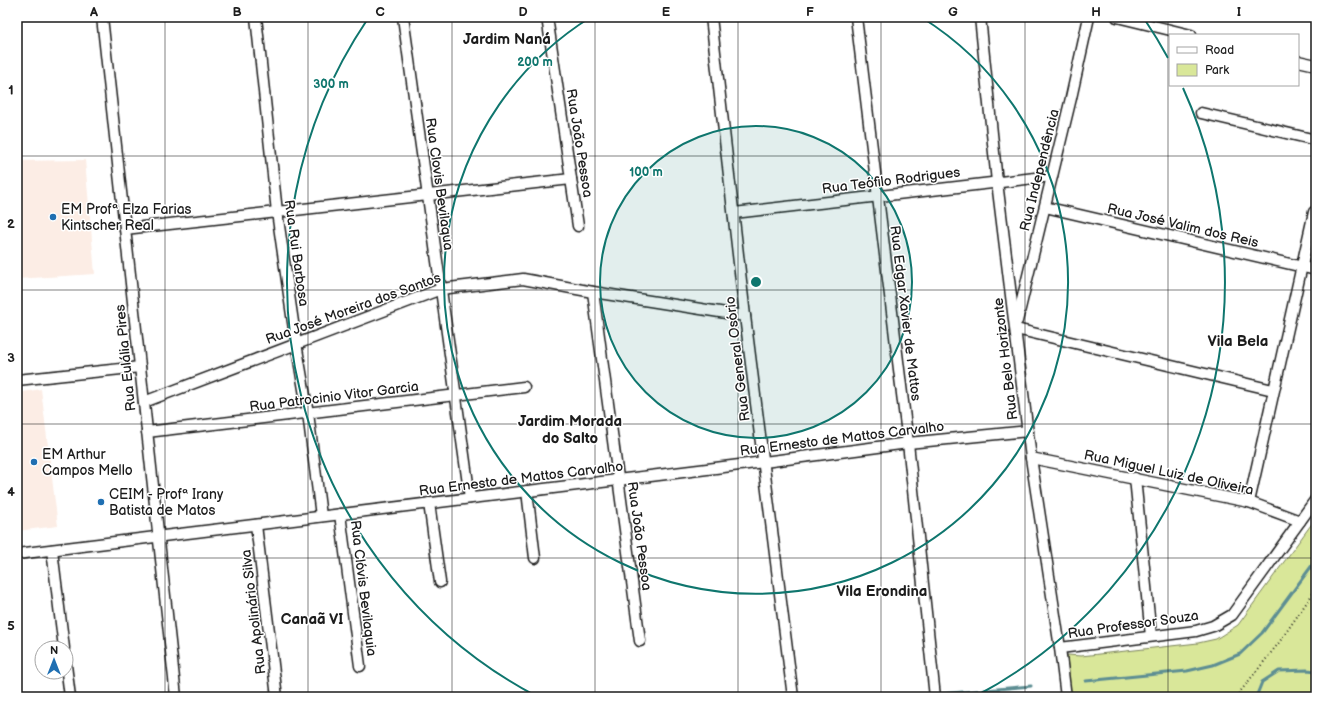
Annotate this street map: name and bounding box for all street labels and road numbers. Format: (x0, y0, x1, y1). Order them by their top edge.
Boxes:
street label: Rua João Pessoa (563, 88, 596, 199)
street label: Rua Independência (1016, 107, 1063, 233)
street label: Rua Clovis Bevilaqua (422, 117, 457, 252)
street label: Rua Teófilo Rodrigues (821, 164, 961, 197)
street label: Rua Rui Barbosa (281, 199, 312, 308)
street label: Rua José Valim dos Reis (1106, 200, 1260, 251)
street label: Rua Edgar Xavier de Mattos (886, 224, 925, 402)
street label: Rua José Moreira dos Santos (263, 269, 443, 348)
street label: Rua General Osório (721, 295, 754, 422)
street label: Rua Belo Horizonte (990, 297, 1021, 421)
street label: Rua Eulália Pires (111, 304, 140, 412)
street label: Rua Patrocinio Vitor Garcia (249, 378, 420, 415)
street label: Rua Ernesto de Mattos Carvalho (739, 418, 945, 459)
street label: Rua Miguel Luiz de Oliveira (1083, 446, 1255, 499)
street label: Rua Ernesto de Mattos Carvalho (418, 458, 624, 499)
street label: Rua João Pessoa (623, 481, 656, 592)
street label: Rua Clóvis Bevilaquia (347, 519, 380, 657)
street label: Rua Apolinário Silva (237, 549, 270, 675)
street label: Rua Professor Souza (1067, 607, 1200, 642)

